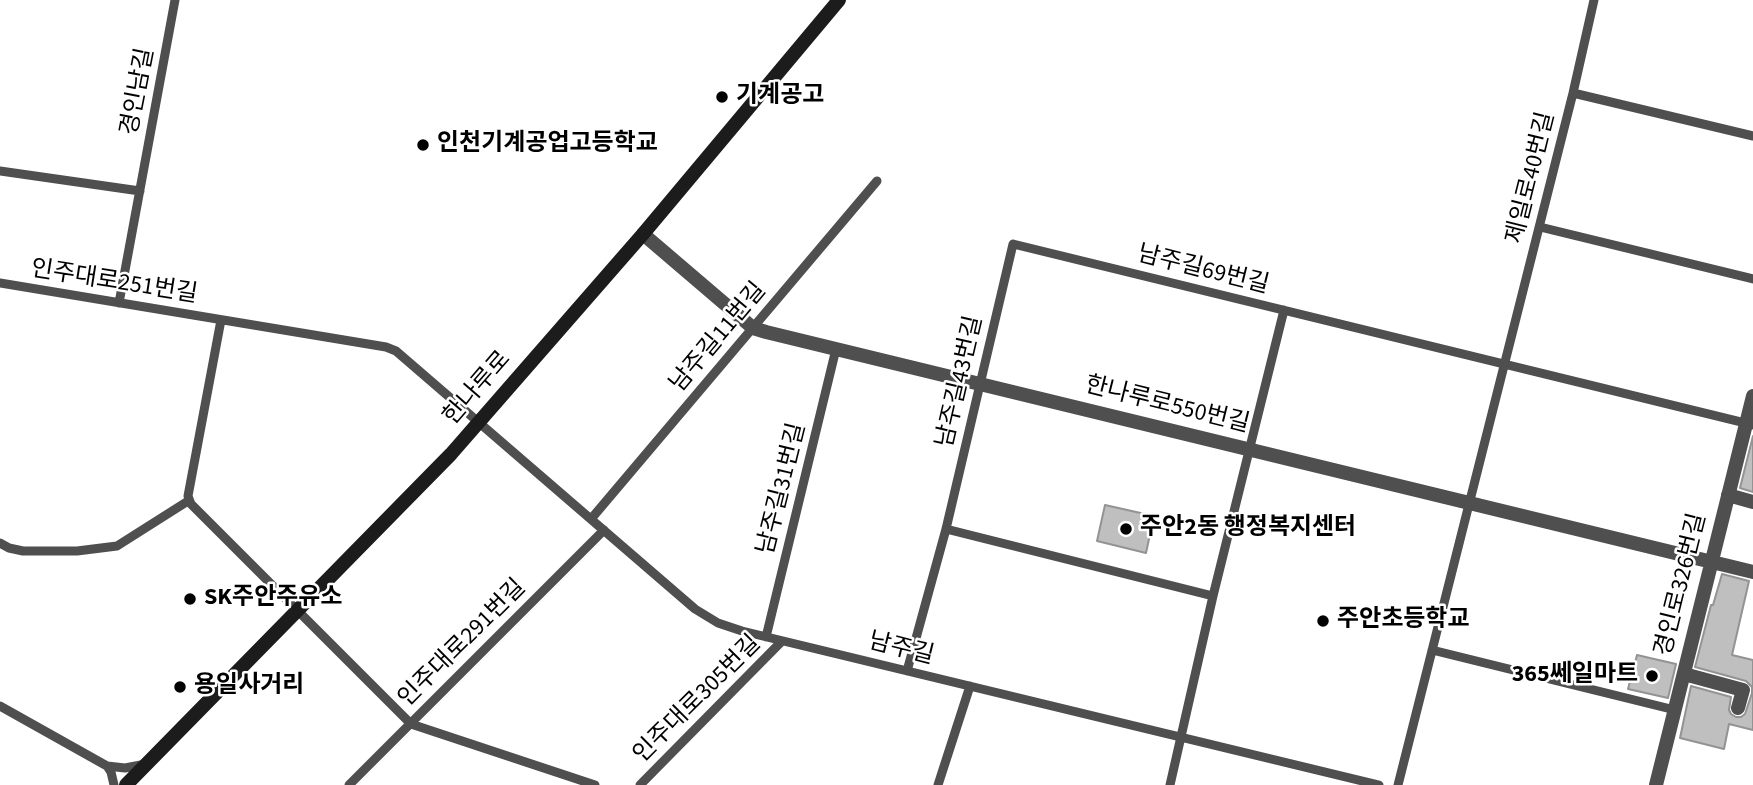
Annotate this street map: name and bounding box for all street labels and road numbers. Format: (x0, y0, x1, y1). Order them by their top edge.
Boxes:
street label: 경인남길 (116, 46, 162, 138)
street label: 제일로40번길 (1502, 109, 1562, 247)
street label: 남주길69번길 (1134, 241, 1272, 301)
street label: 인주대로251번길 (29, 256, 199, 310)
street label: 남주길11번길 (665, 277, 773, 399)
street label: 남주길43번길 (932, 313, 990, 451)
street label: 한나루로 (438, 346, 518, 432)
street label: 한나루로550번길 (1082, 372, 1252, 440)
street label: 남주길31번길 (753, 420, 813, 558)
street label: 경인로326번길 (1650, 511, 1714, 659)
street label: 인주대로291번길 (393, 574, 533, 714)
street label: 남주길 (865, 628, 937, 672)
street label: 인주대로305번길 (628, 630, 768, 770)

